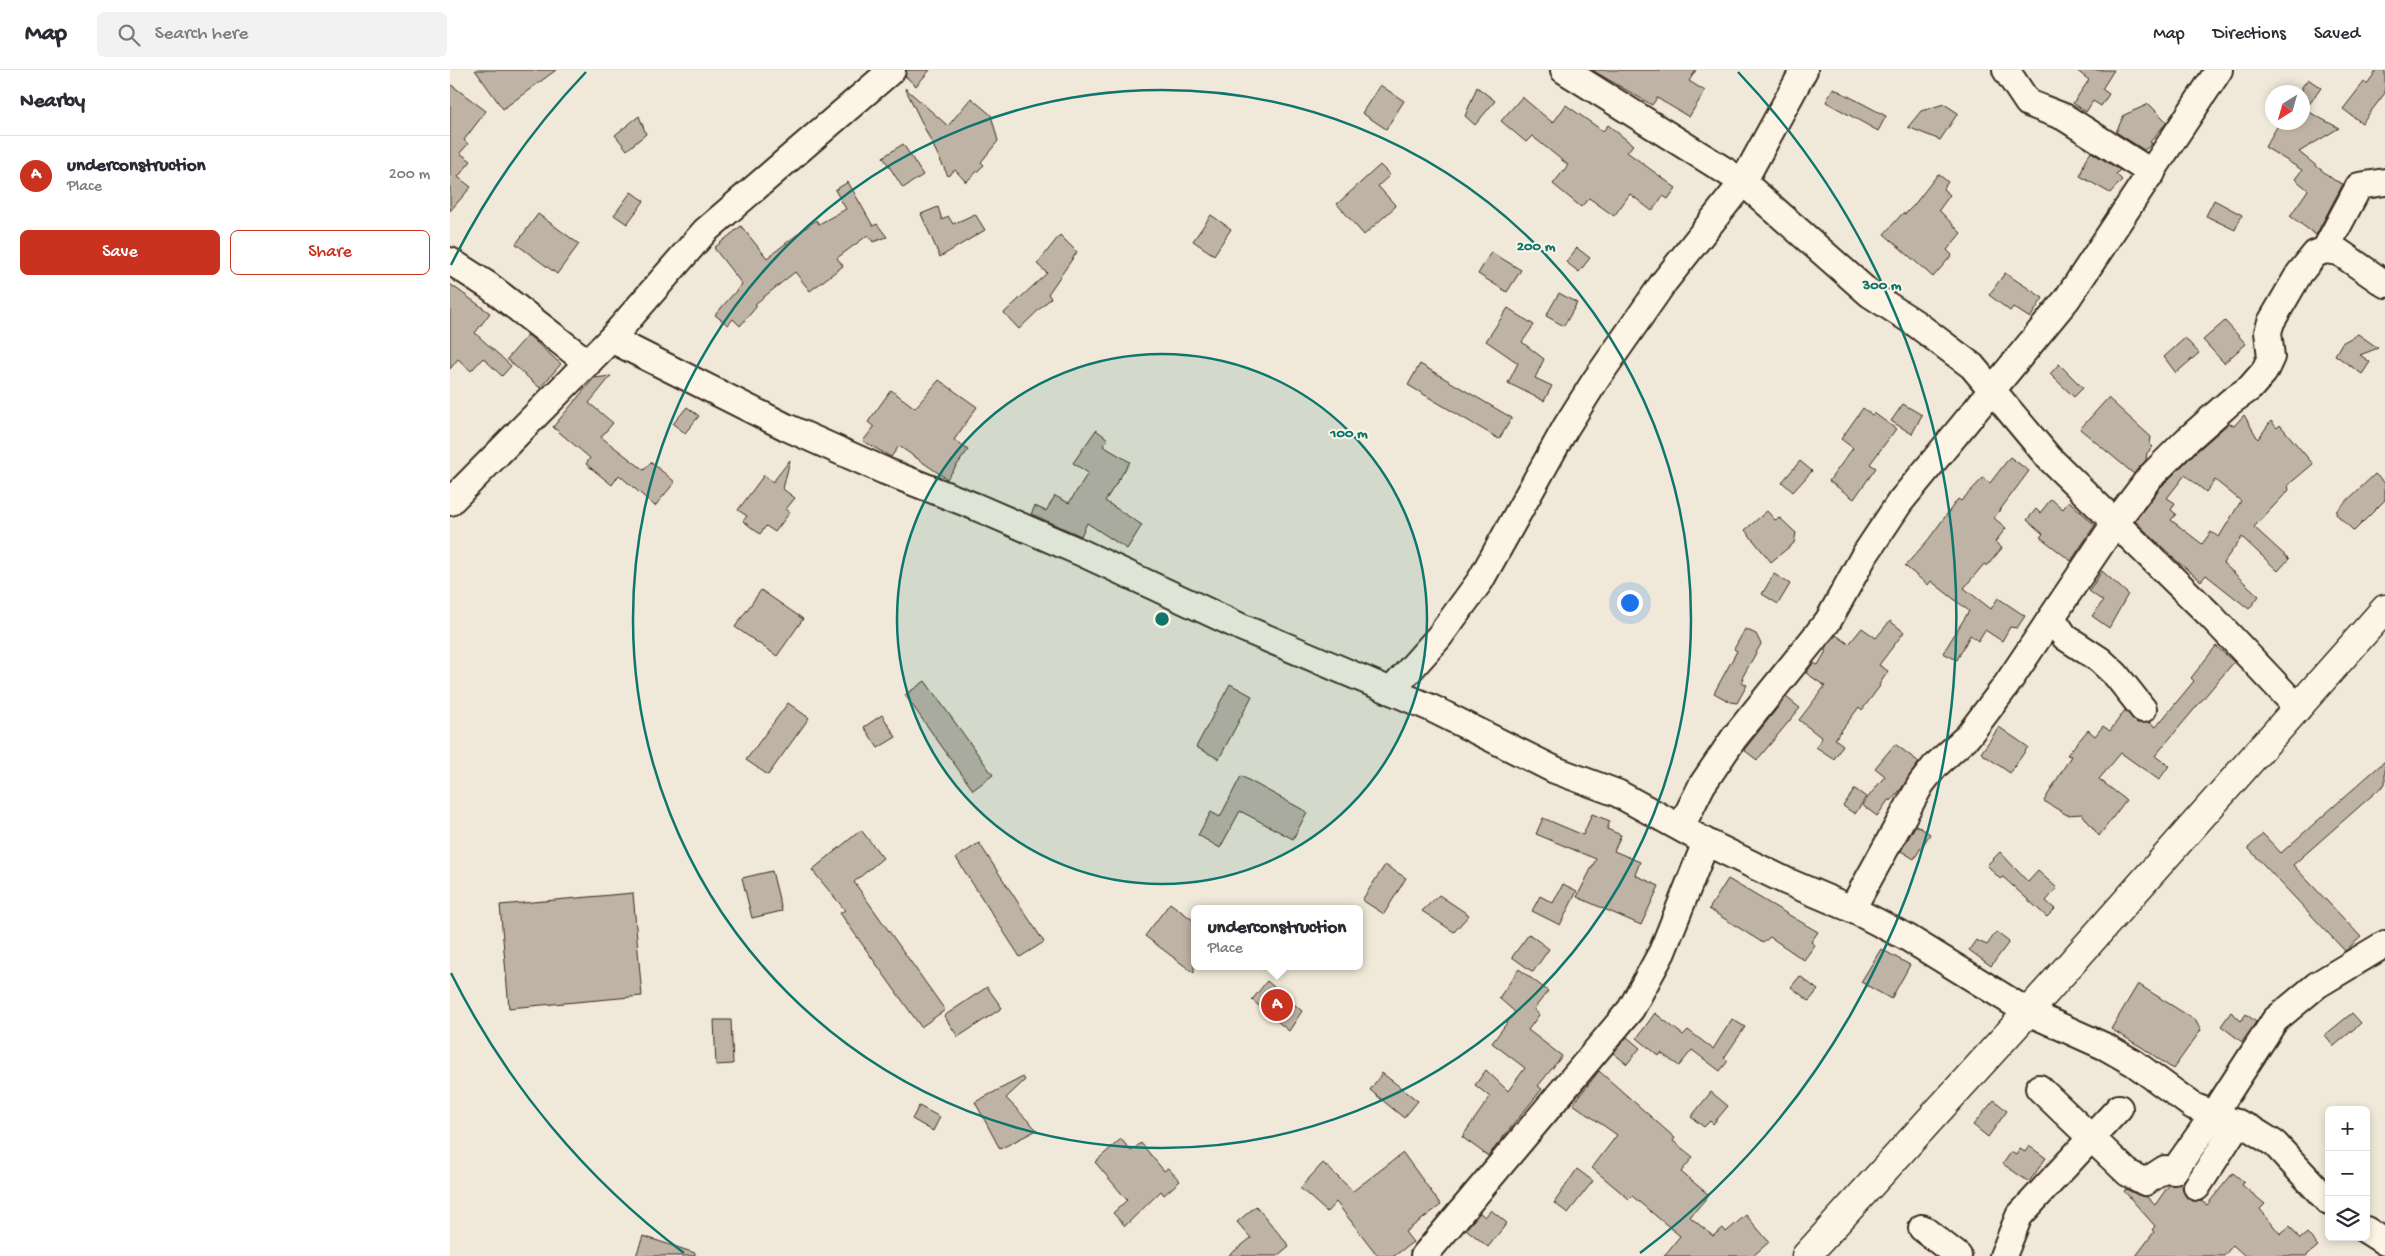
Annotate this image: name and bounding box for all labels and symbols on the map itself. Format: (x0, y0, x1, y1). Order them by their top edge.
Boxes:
north arrow (2265, 85, 2310, 130)
text: 200 m (1517, 238, 1556, 256)
text: 300 m (1861, 277, 1902, 295)
text: 100 m (1329, 425, 1368, 443)
your location (1617, 590, 1643, 616)
centre of rings (1153, 610, 1171, 628)
pin: A (1261, 986, 1293, 1024)

